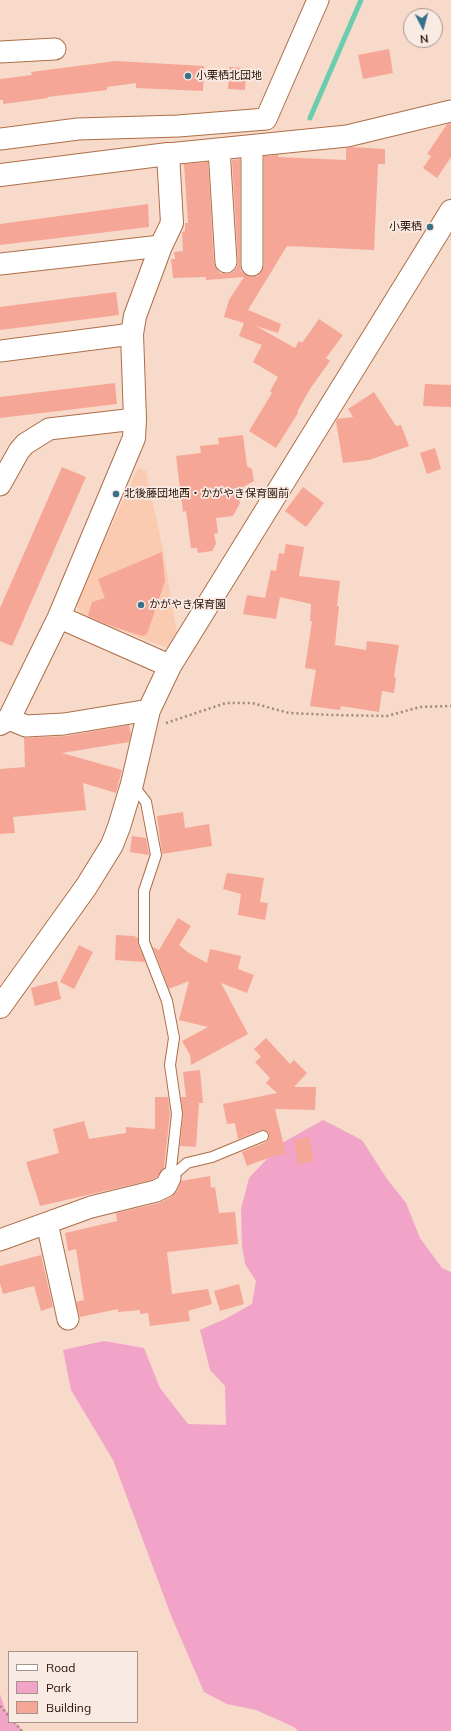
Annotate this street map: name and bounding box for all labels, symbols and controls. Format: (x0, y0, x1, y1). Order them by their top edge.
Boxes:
north arrow (403, 8, 443, 48)
text: N (419, 32, 429, 46)
place label: 小栗栖北団地 (196, 69, 262, 83)
marker: 小栗栖北団地 (183, 71, 193, 81)
place label: 小栗栖 (389, 220, 422, 234)
marker: 小栗栖 (425, 222, 435, 232)
place label: 北後藤団地西・かがやき保育園前 (124, 487, 289, 501)
marker: 北後藤団地西・かがやき保育園前 (111, 489, 121, 499)
place label: かがやき保育園 (149, 598, 226, 612)
marker: かがやき保育園 (136, 600, 146, 610)
legend (8, 1651, 138, 1723)
text: Road (46, 1660, 75, 1675)
text: Park (46, 1680, 71, 1695)
text: Building (46, 1700, 91, 1715)

